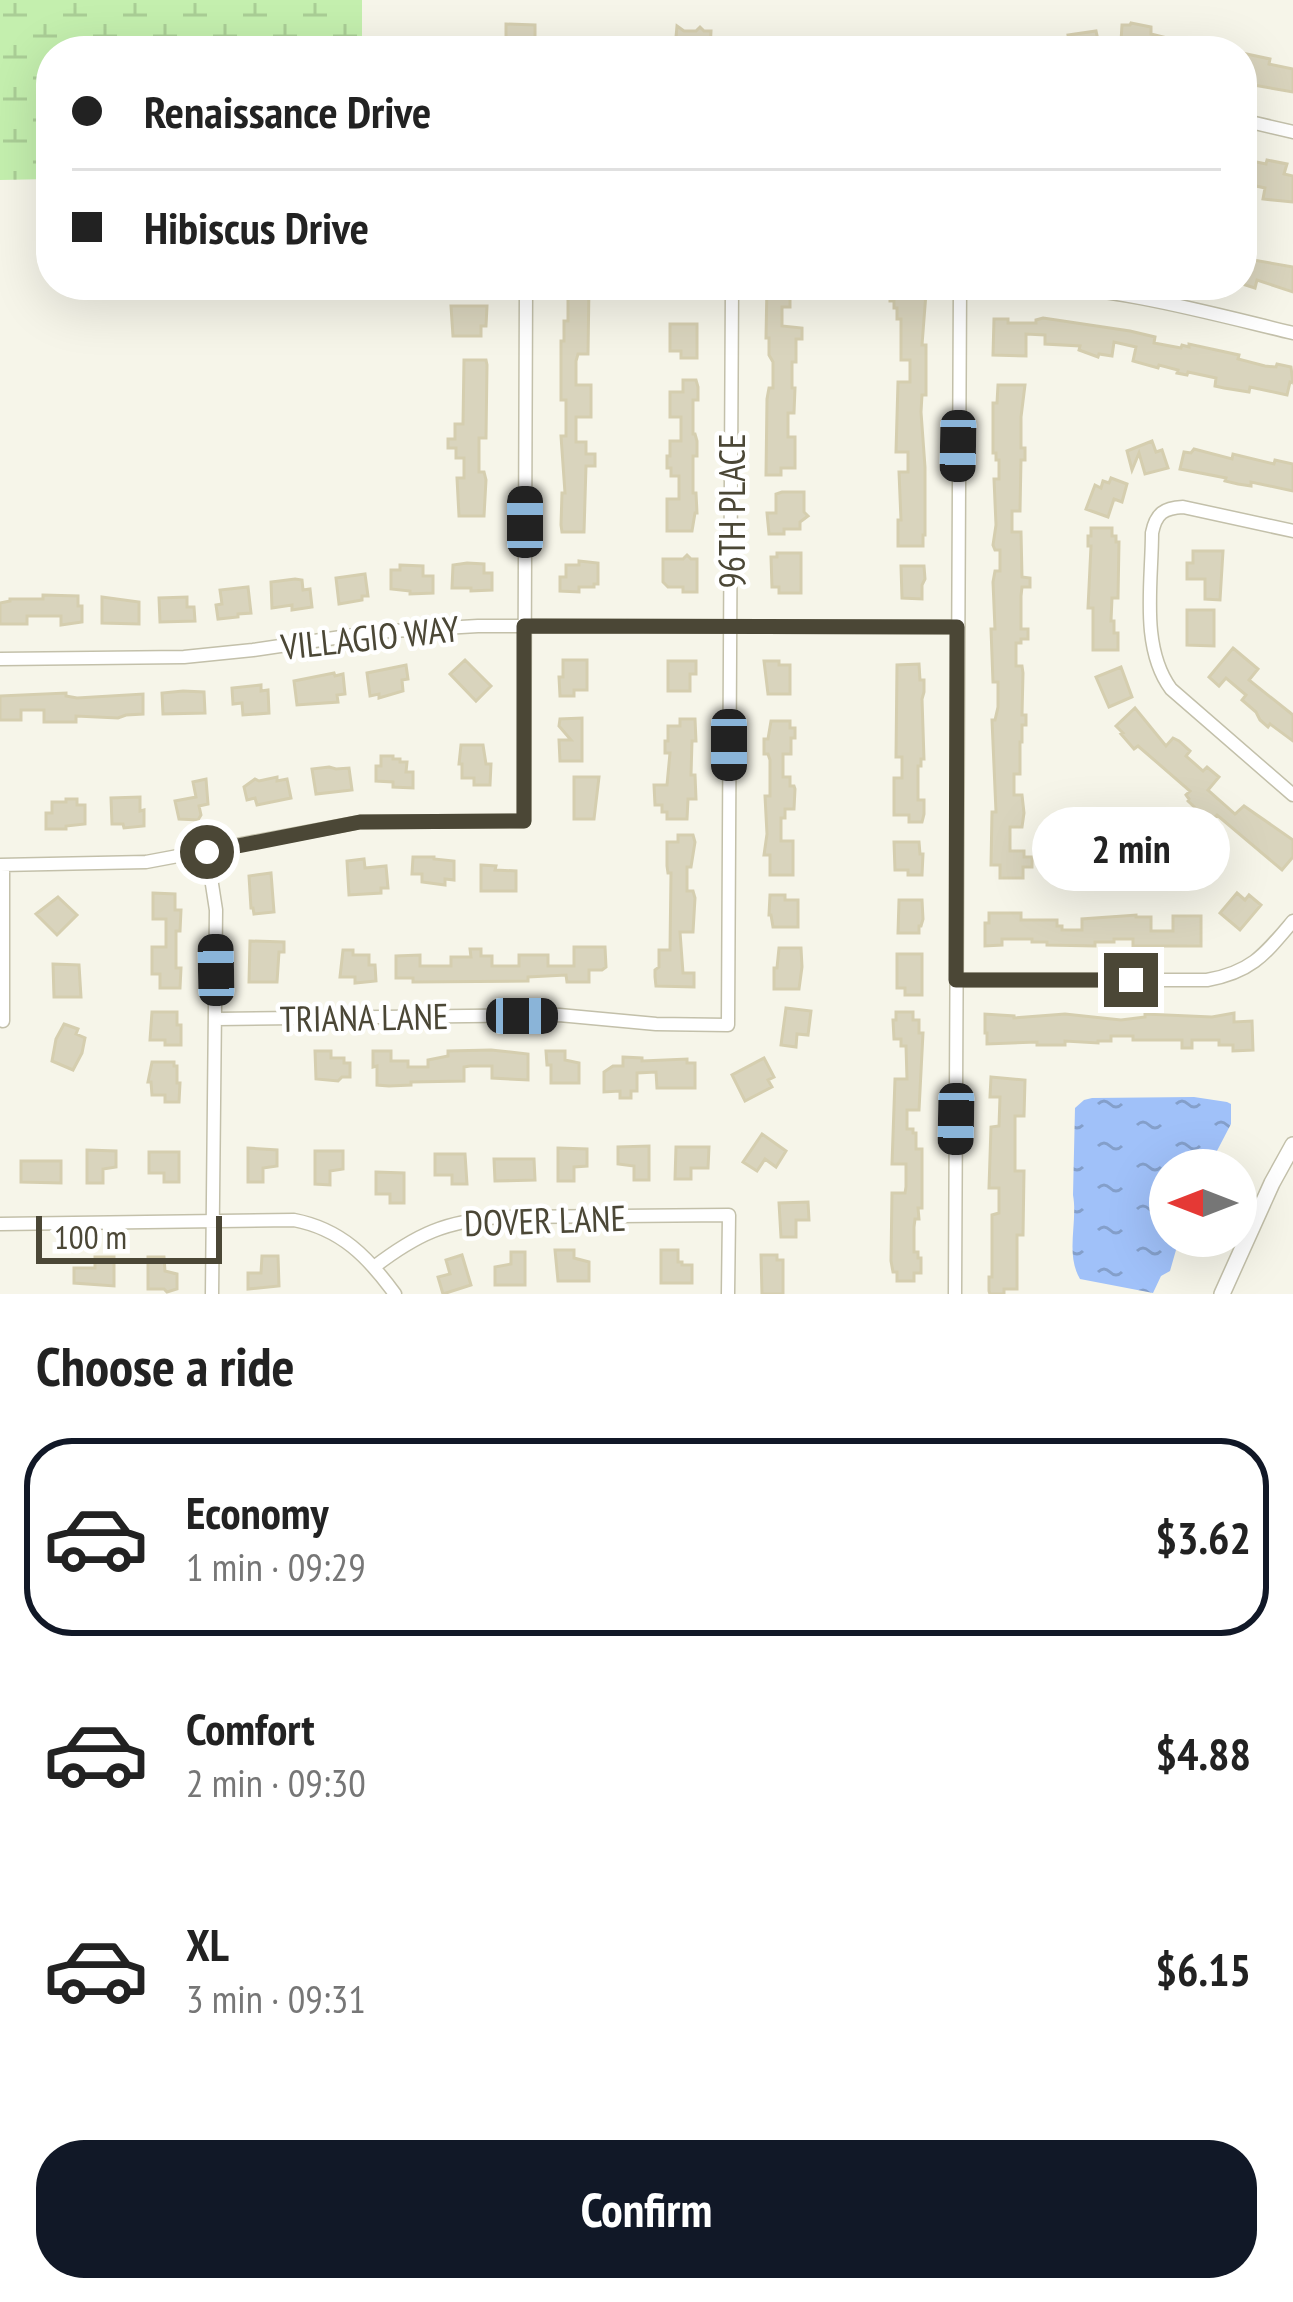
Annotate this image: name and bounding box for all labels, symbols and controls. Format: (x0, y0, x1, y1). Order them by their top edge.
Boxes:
text: Renaissance Drive (144, 82, 431, 140)
text: Hibiscus Drive (144, 198, 369, 256)
car (939, 410, 977, 482)
street label: 96TH PLACE (708, 433, 755, 589)
car (507, 486, 543, 558)
street label: VILLAGIO WAY (278, 604, 462, 670)
car (711, 709, 747, 781)
callout: 2 min (1032, 806, 1230, 890)
text: 2 min (1092, 823, 1170, 874)
route start (180, 825, 234, 879)
car (197, 934, 235, 1006)
route end (1104, 953, 1158, 1007)
street label: TRIANA LANE (279, 992, 449, 1042)
car (486, 998, 558, 1034)
car (937, 1083, 975, 1155)
north arrow (1149, 1149, 1257, 1257)
map controls (1149, 1149, 1257, 1257)
street label: DOVER LANE (463, 1194, 627, 1246)
scale bar (36, 1210, 222, 1263)
text: 100 m (54, 1215, 127, 1258)
text: Choose a ride (36, 1331, 295, 1401)
icon: car (42, 1483, 150, 1591)
text: Economy (186, 1483, 329, 1541)
text: $3.62 (1155, 1508, 1251, 1566)
text: 1 min · 09:29 (186, 1541, 366, 1592)
icon: car (42, 1699, 150, 1807)
text: Comfort (186, 1699, 315, 1757)
text: $4.88 (1155, 1724, 1251, 1782)
text: 2 min · 09:30 (186, 1757, 366, 1808)
icon: car (42, 1915, 150, 2023)
text: XL (186, 1915, 229, 1973)
text: $6.15 (1155, 1940, 1251, 1998)
text: 3 min · 09:31 (186, 1973, 366, 2024)
button: Confirm (36, 2140, 1257, 2278)

